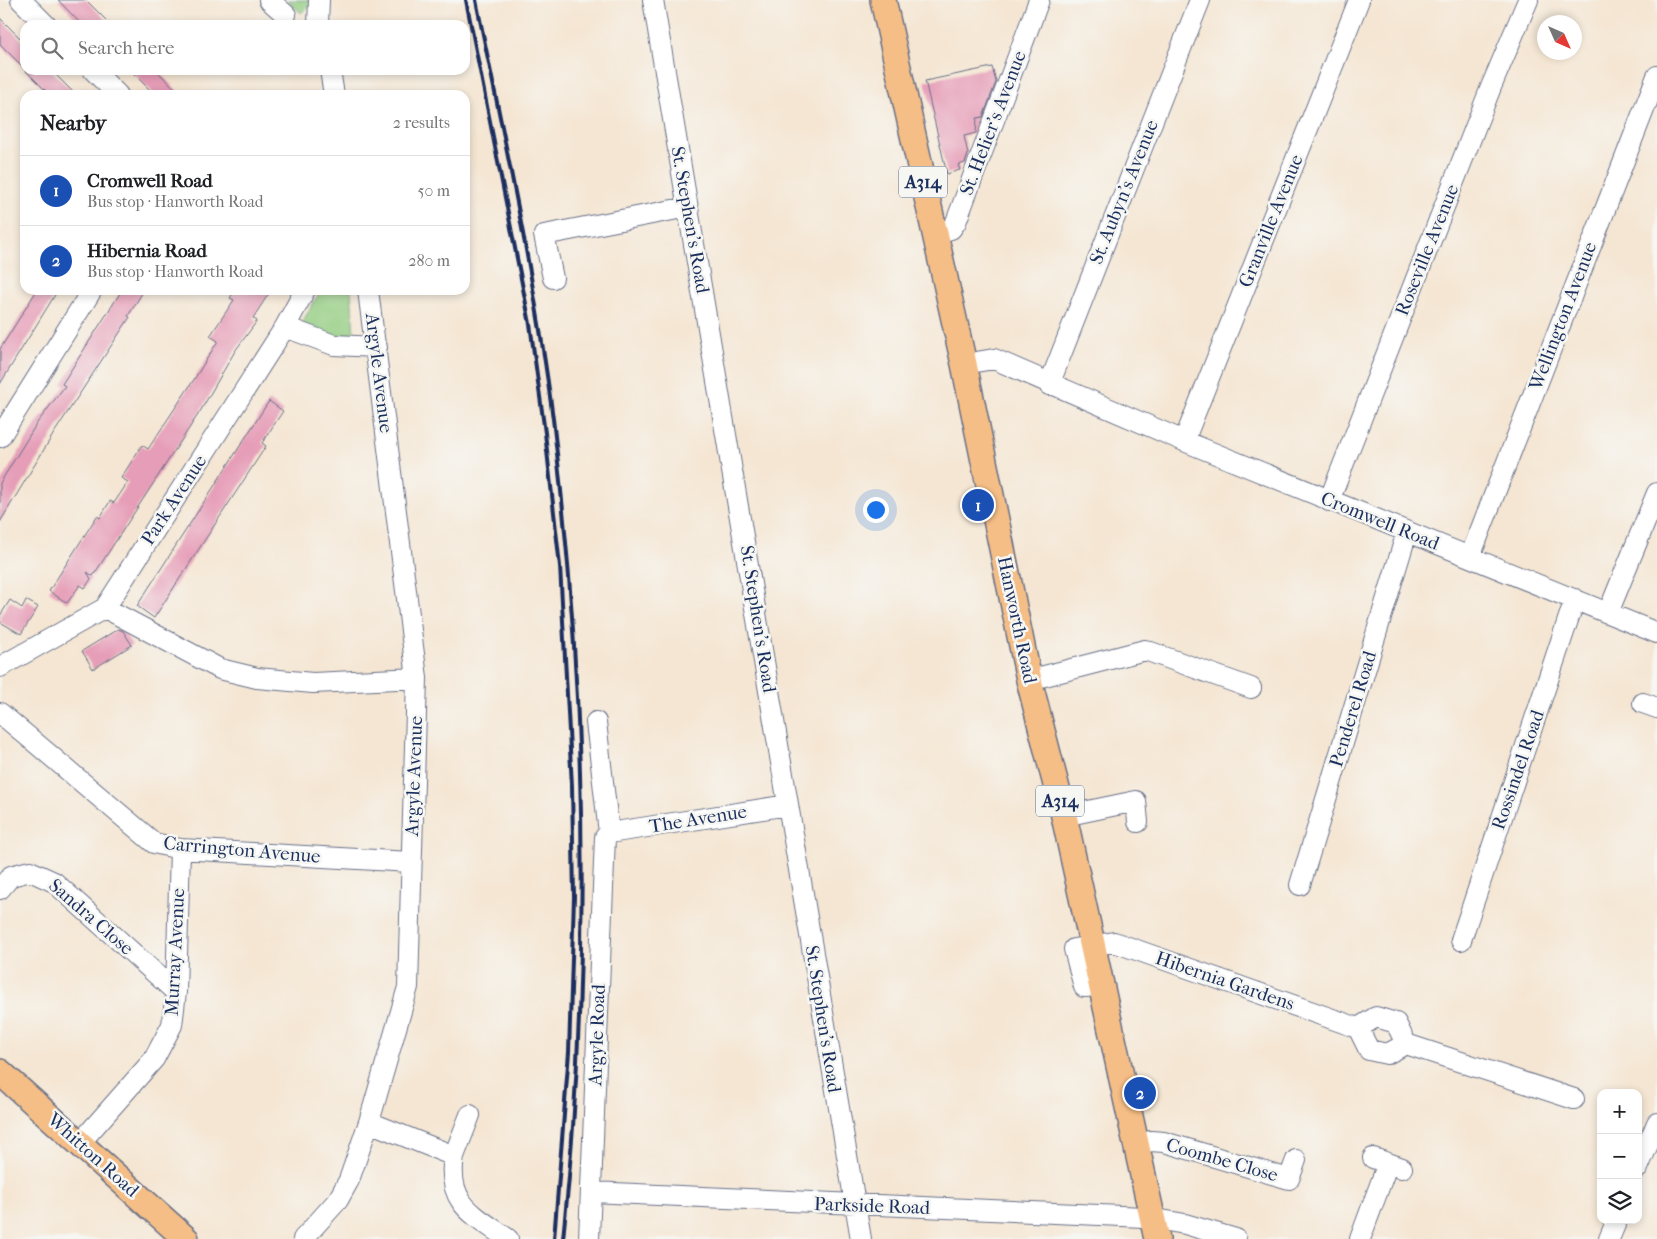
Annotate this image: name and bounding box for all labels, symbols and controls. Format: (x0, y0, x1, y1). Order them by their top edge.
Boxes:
north arrow (1537, 15, 1582, 60)
search box (20, 20, 470, 75)
icon: search (38, 34, 66, 62)
text: Search here (78, 37, 174, 59)
street label: St. Helier's Avenue (955, 48, 1031, 198)
text: Nearby (40, 111, 106, 135)
text: 2 results (393, 113, 450, 132)
street label: St. Aubyn's Avenue (1085, 117, 1163, 267)
street label: St. Stephen's Road (666, 145, 714, 296)
street label: Granville Avenue (1234, 151, 1308, 291)
road number: A314 (899, 166, 947, 198)
text: Cromwell Road (87, 170, 213, 192)
text: 1 (53, 181, 59, 200)
text: 50 m (418, 181, 450, 200)
street label: Roseville Avenue (1391, 181, 1463, 319)
text: Bus stop · Hanworth Road (87, 192, 264, 211)
street label: Wellington Avenue (1524, 239, 1601, 394)
text: Hibernia Road (87, 240, 207, 262)
text: 2 (52, 251, 60, 270)
text: 280 m (408, 251, 450, 270)
text: Bus stop · Hanworth Road (87, 262, 264, 281)
street label: Argyle Avenue (361, 311, 397, 434)
street label: Park Avenue (137, 451, 211, 549)
pin: 1 (962, 486, 994, 524)
street label: Cromwell Road (1318, 487, 1443, 555)
your location (863, 497, 889, 523)
street label: St. Stephen's Road (736, 544, 781, 695)
street label: Hanworth Road (993, 554, 1041, 686)
street label: Penderel Road (1325, 648, 1381, 770)
street label: Rossindel Road (1487, 707, 1549, 833)
street label: Argyle Avenue (401, 715, 427, 838)
road number: A314 (1036, 786, 1084, 816)
street label: The Avenue (648, 800, 748, 838)
street label: Carrington Avenue (163, 832, 321, 868)
street label: Sandra Close (44, 874, 138, 960)
street label: Murray Avenue (161, 887, 189, 1017)
street label: St. Stephen's Road (801, 944, 846, 1095)
street label: Hibernia Gardens (1153, 947, 1297, 1015)
street label: Argyle Road (584, 983, 610, 1087)
pin: 2 (1124, 1074, 1156, 1112)
map controls (1597, 1089, 1642, 1224)
button: + (1597, 1089, 1642, 1134)
street label: Whitton Road (42, 1108, 144, 1202)
street label: Coombe Close (1164, 1134, 1280, 1186)
button: − (1597, 1134, 1642, 1179)
button: layers (1597, 1179, 1642, 1224)
street label: Parkside Road (813, 1193, 931, 1219)

